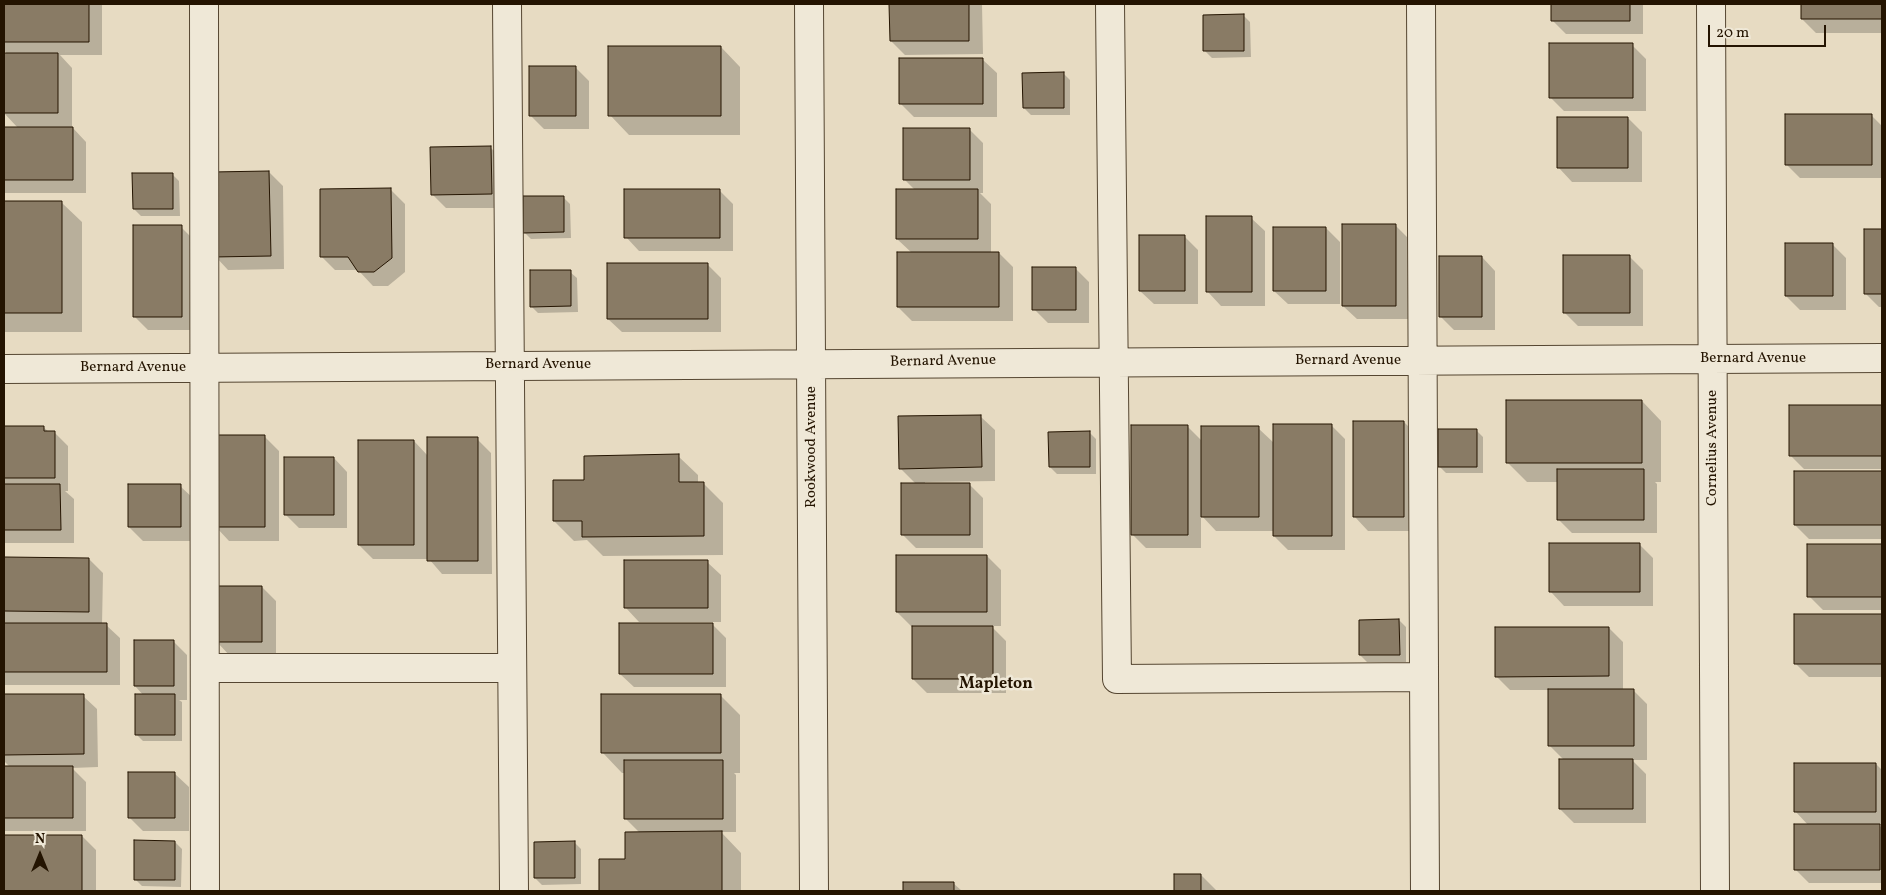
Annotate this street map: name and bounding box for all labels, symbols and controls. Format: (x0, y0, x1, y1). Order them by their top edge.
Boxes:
scale bar (1711, 15, 1828, 47)
text: 20 m (1716, 23, 1749, 44)
street label: Bernard Avenue (1700, 350, 1806, 368)
street label: Bernard Avenue (890, 352, 996, 372)
street label: Bernard Avenue (1295, 352, 1401, 370)
street label: Bernard Avenue (485, 356, 591, 374)
street label: Bernard Avenue (80, 359, 186, 377)
street label: Rookwood Avenue (803, 386, 821, 508)
street label: Cornelius Avenue (1704, 390, 1722, 506)
district label: Mapleton (959, 675, 1033, 695)
north arrow (15, 830, 65, 880)
text: N (35, 830, 45, 849)

